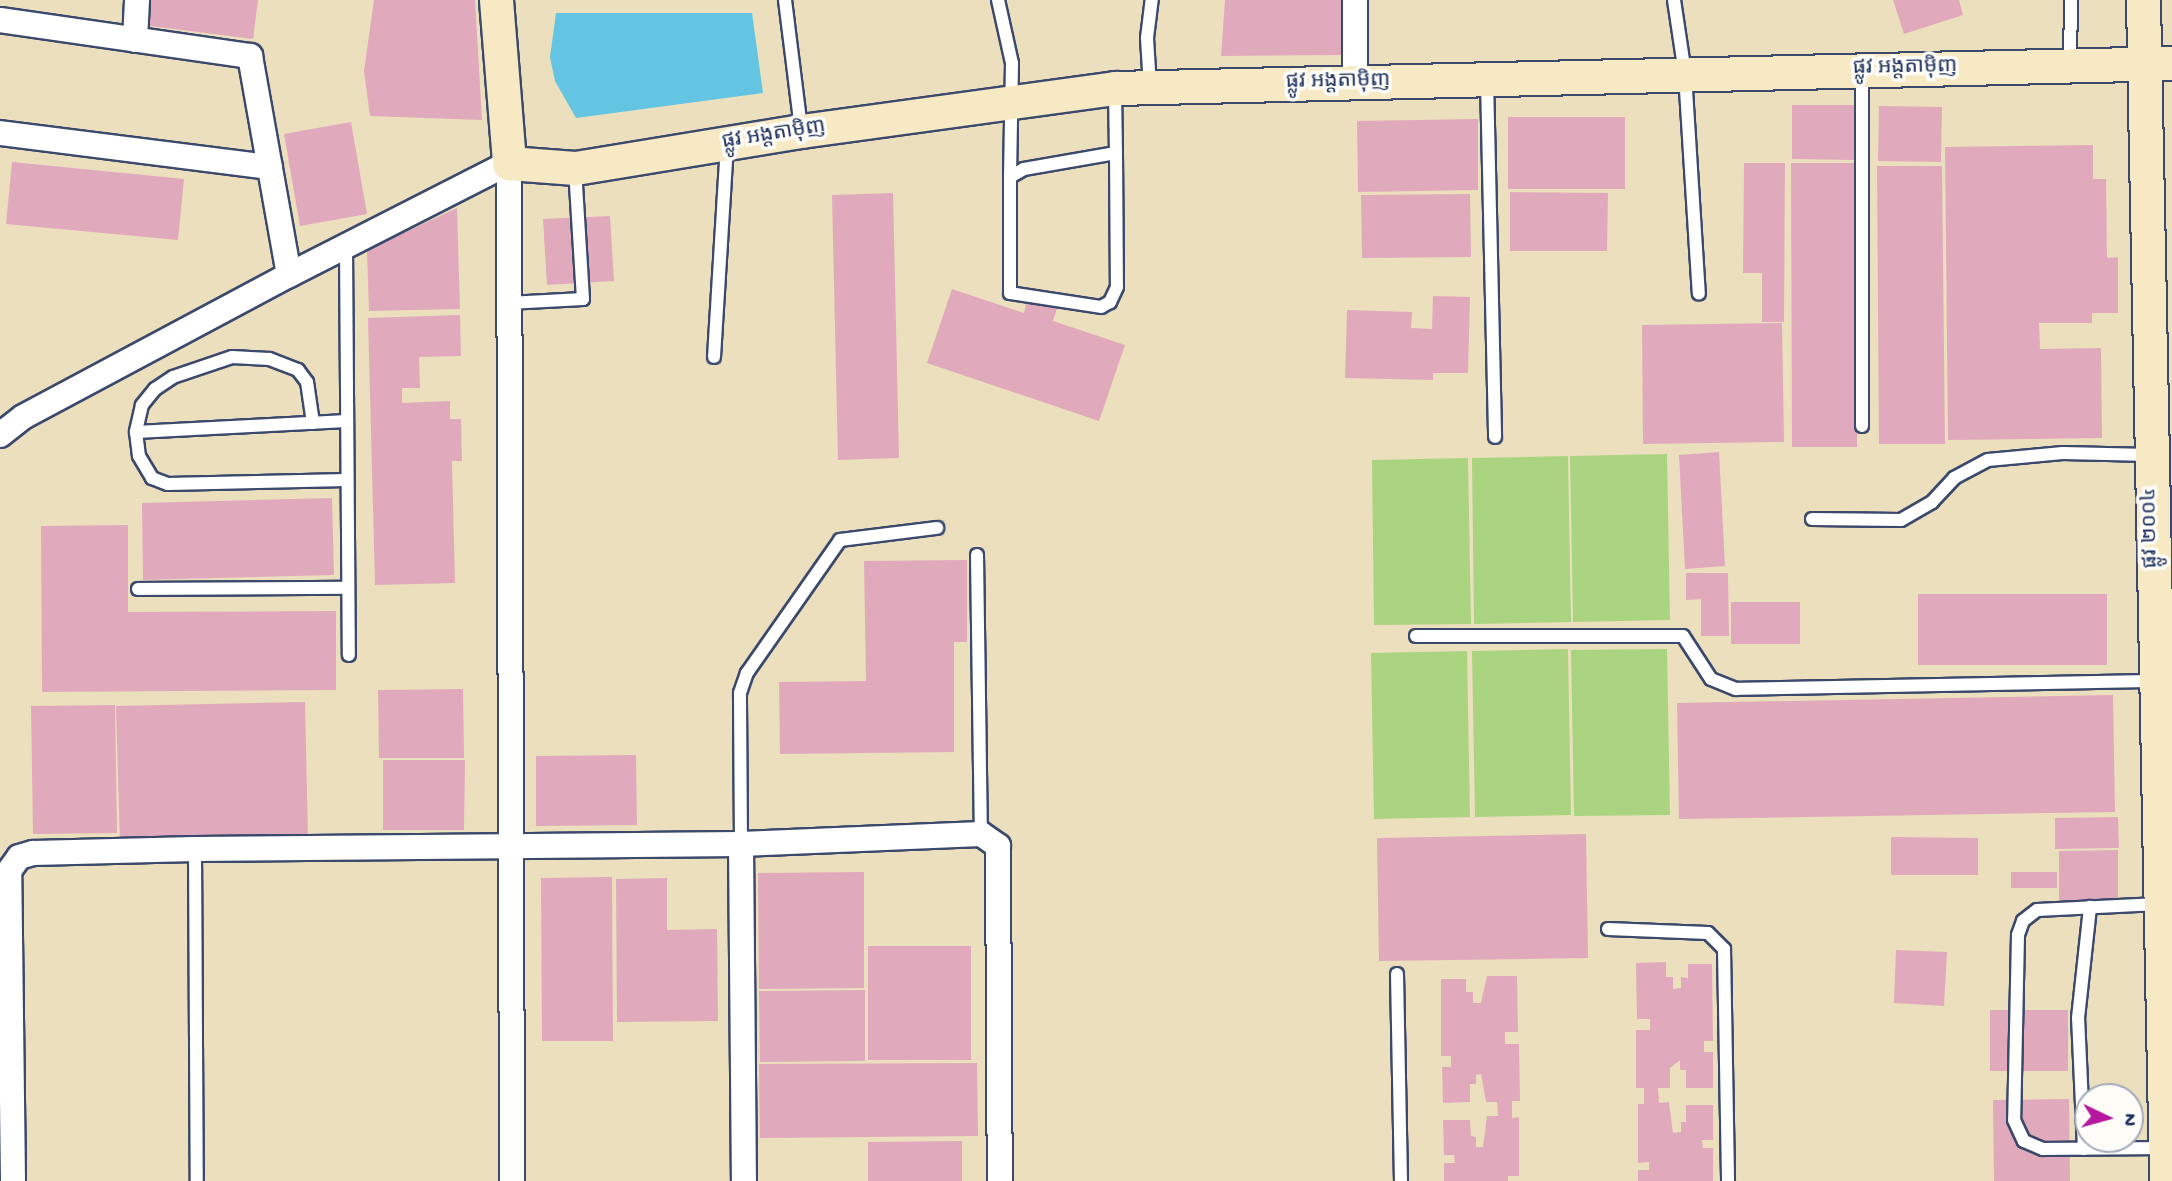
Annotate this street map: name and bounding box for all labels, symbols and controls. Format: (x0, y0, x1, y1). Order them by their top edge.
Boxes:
street label: ផ្លូវ អង្តតាម៉ិញ (1853, 55, 1957, 83)
street label: ផ្លូវ អង្តតាម៉ិញ (1286, 69, 1390, 97)
street label: ផ្លូវ អង្តតាម៉ិញ (720, 115, 828, 157)
street label: ផ្លូវ ២០០៤ (2139, 487, 2165, 569)
north arrow (2074, 1083, 2144, 1153)
text: N (2116, 1113, 2140, 1127)

